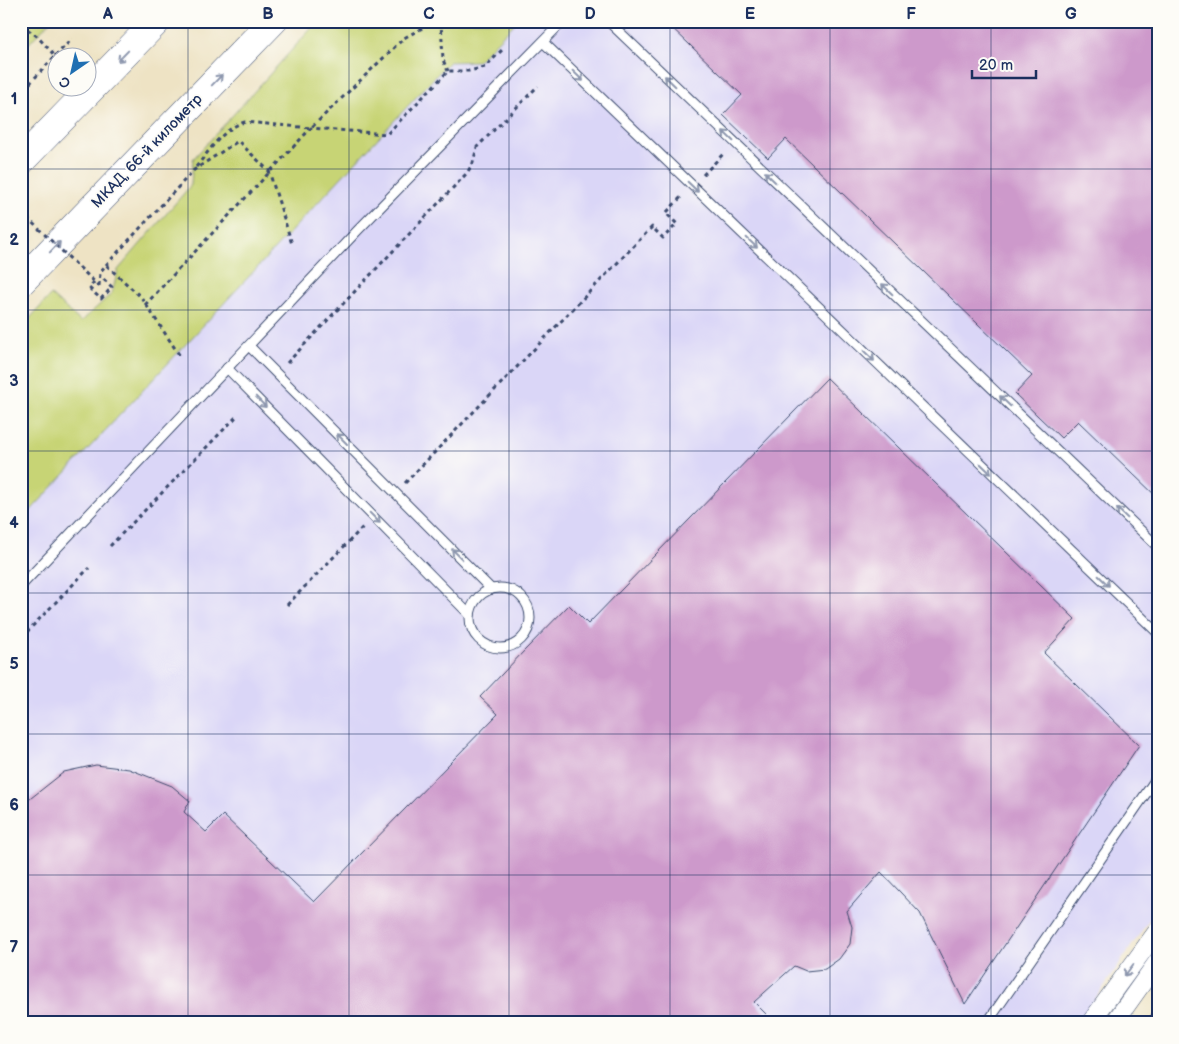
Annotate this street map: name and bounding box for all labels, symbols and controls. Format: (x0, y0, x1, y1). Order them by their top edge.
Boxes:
text: A (102, 5, 113, 24)
text: B (262, 5, 274, 24)
text: C (423, 5, 435, 24)
text: D (584, 5, 596, 24)
text: E (745, 5, 755, 24)
text: F (906, 5, 916, 24)
text: G (1065, 5, 1077, 24)
north arrow (48, 48, 98, 98)
scale bar (972, 48, 1035, 80)
one-way arrow (117, 50, 129, 63)
text: 20 m (979, 56, 1013, 75)
one-way arrow (572, 70, 584, 82)
text: С (56, 72, 74, 92)
one-way arrow (211, 73, 223, 86)
one-way arrow (664, 75, 676, 87)
text: 1 (11, 90, 17, 109)
street label: МКАД, 66-й километр (88, 90, 207, 212)
one-way arrow (721, 130, 734, 142)
one-way arrow (764, 171, 776, 183)
one-way arrow (687, 181, 700, 193)
text: 2 (9, 231, 19, 250)
one-way arrow (746, 237, 758, 250)
one-way arrow (49, 240, 61, 253)
one-way arrow (881, 283, 894, 295)
one-way arrow (863, 350, 876, 362)
text: 3 (9, 372, 19, 391)
one-way arrow (999, 395, 1011, 407)
one-way arrow (255, 396, 267, 408)
one-way arrow (336, 433, 348, 445)
one-way arrow (980, 463, 993, 475)
one-way arrow (1116, 507, 1129, 519)
one-way arrow (369, 512, 381, 524)
text: 4 (9, 514, 19, 533)
one-way arrow (451, 548, 463, 561)
one-way arrow (1097, 575, 1110, 587)
text: 5 (9, 655, 19, 674)
text: 6 (9, 796, 19, 815)
text: 7 (10, 938, 19, 957)
one-way arrow (1123, 963, 1134, 976)

